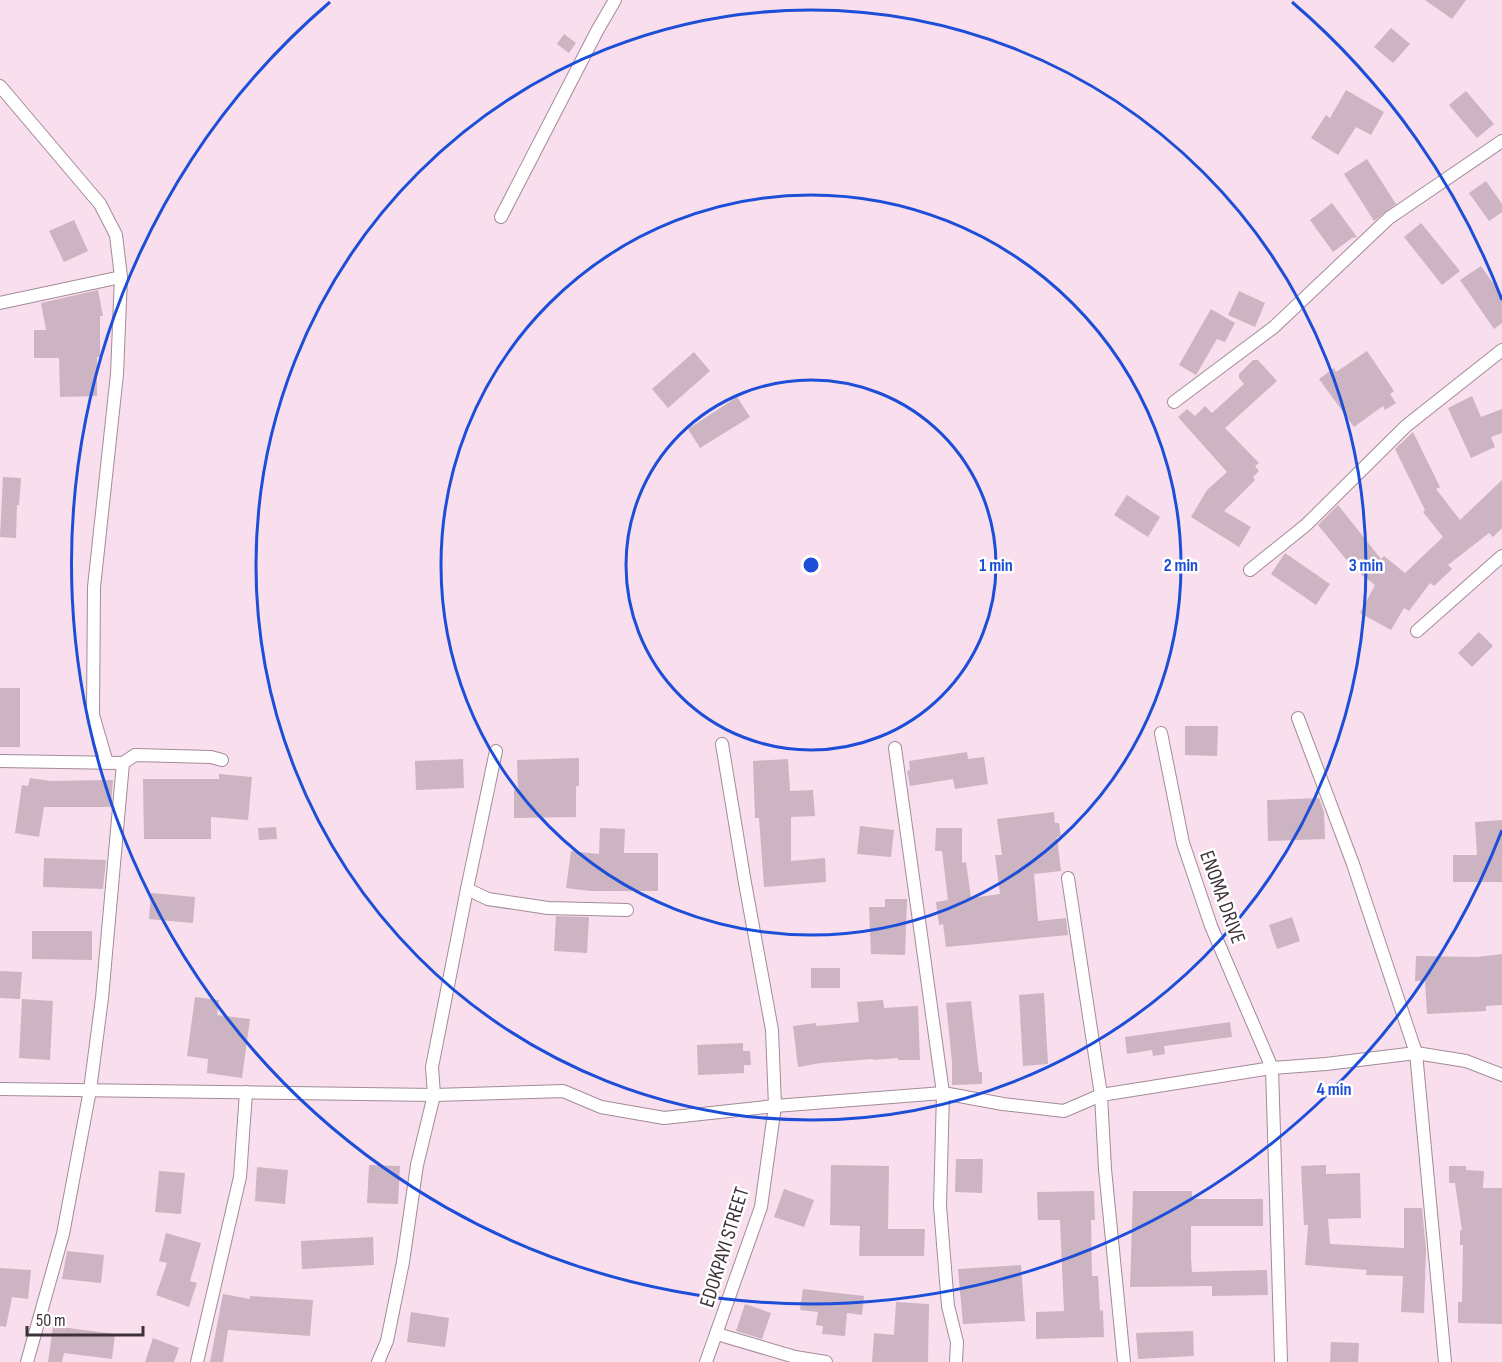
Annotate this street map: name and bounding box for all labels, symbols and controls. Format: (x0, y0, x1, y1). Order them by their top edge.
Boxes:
centre of rings (801, 555, 821, 575)
text: 1 min (979, 555, 1013, 576)
text: 2 min (1164, 555, 1198, 576)
text: 3 min (1349, 555, 1383, 576)
street label: ENOMA DRIVE (1194, 847, 1251, 947)
text: 4 min (1317, 1079, 1351, 1100)
street label: EDOKPAYI STREET (694, 1184, 755, 1310)
scale bar (27, 1299, 142, 1337)
text: 50 m (36, 1310, 66, 1331)

